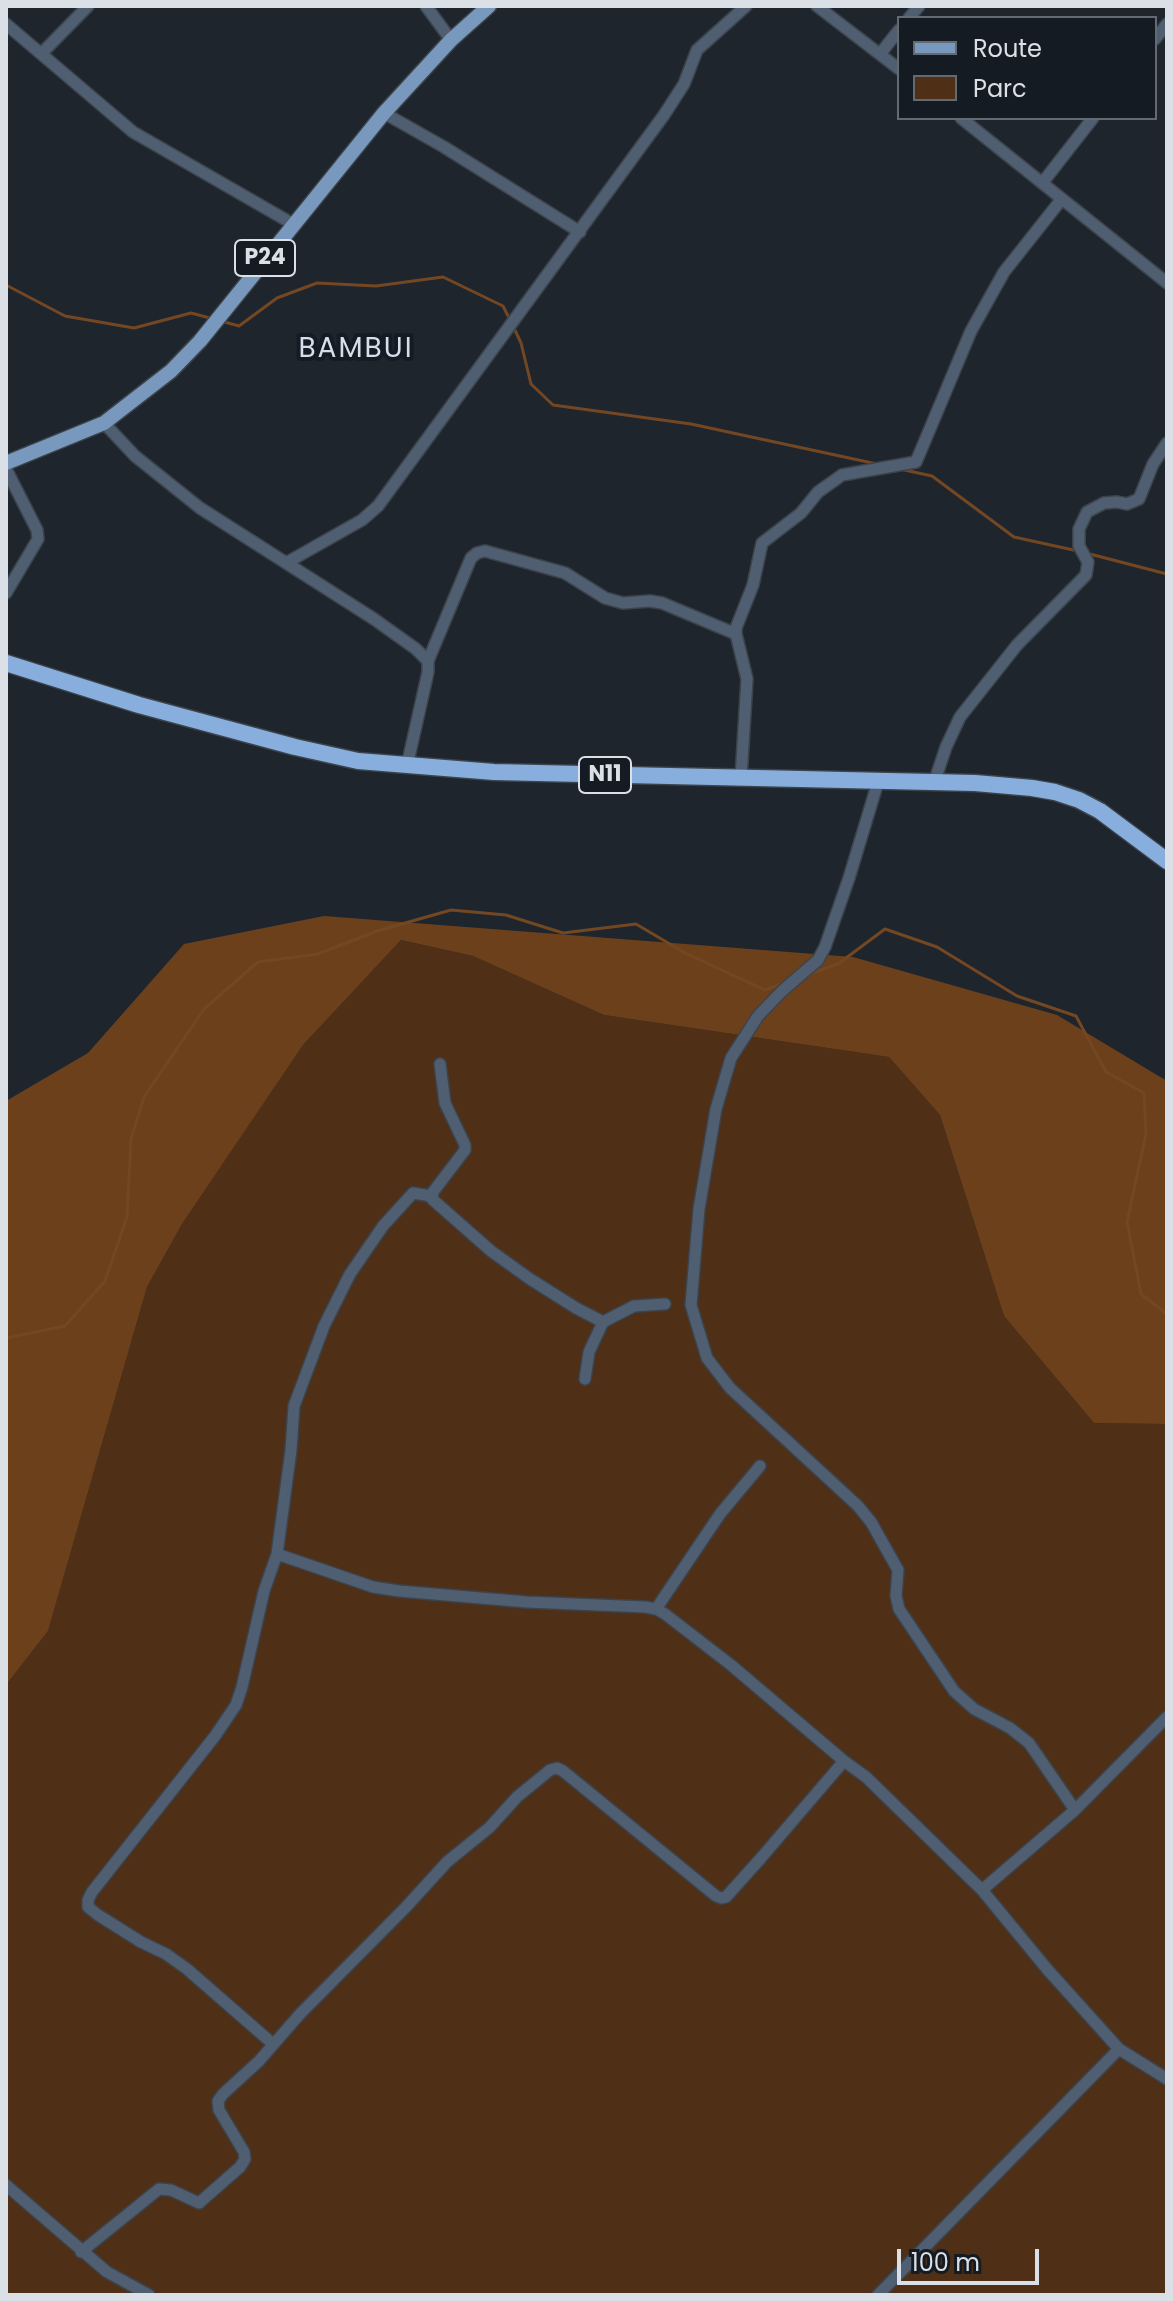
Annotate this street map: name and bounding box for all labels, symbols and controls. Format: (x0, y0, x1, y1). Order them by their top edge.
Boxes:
legend (897, 16, 1157, 120)
text: Route (973, 32, 1042, 65)
text: Parc (973, 72, 1027, 105)
road number: P24 (235, 240, 295, 276)
district label: BAMBUI (298, 333, 414, 367)
road number: N11 (579, 757, 631, 793)
scale bar (901, 2233, 1043, 2283)
text: 100 m (911, 2246, 980, 2279)

